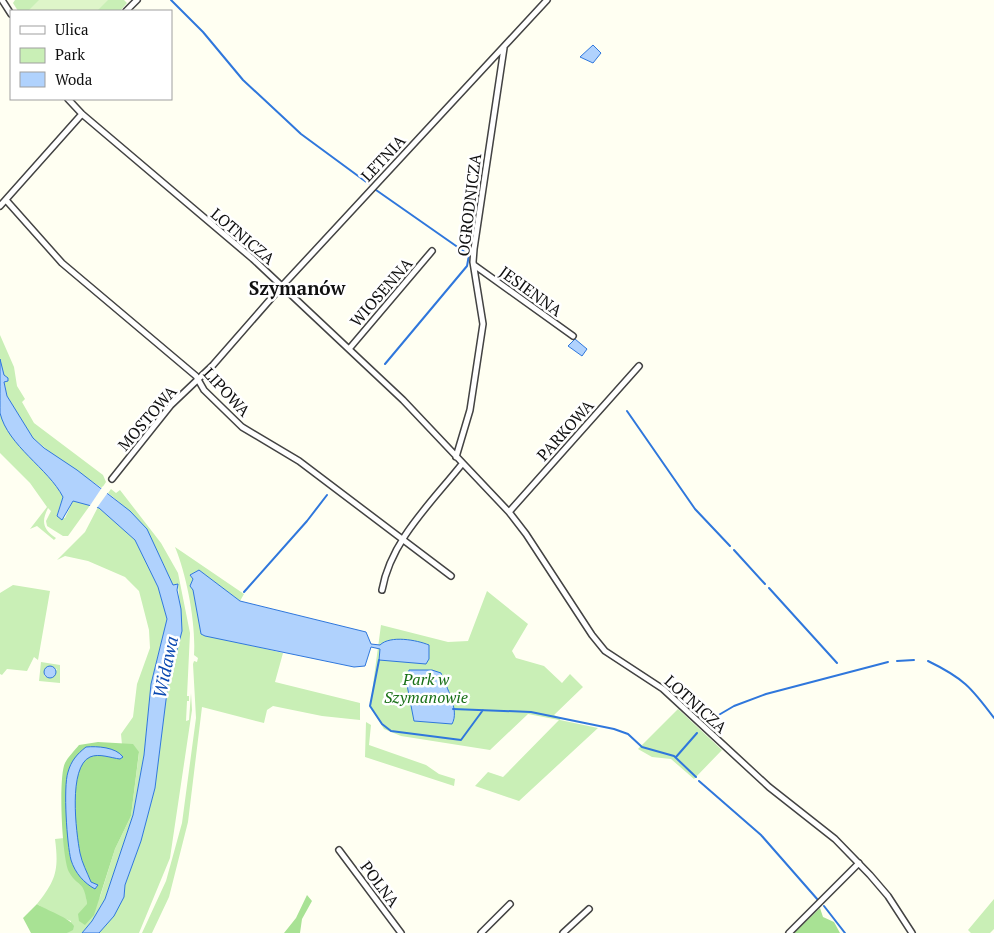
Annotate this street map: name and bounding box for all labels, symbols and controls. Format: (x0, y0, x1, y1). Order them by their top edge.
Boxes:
legend (10, 10, 172, 100)
text: Ulica (55, 19, 89, 39)
text: Park (55, 44, 85, 64)
text: Woda (55, 69, 93, 89)
street label: LETNIA (356, 130, 410, 186)
street label: OGRODNICZA (452, 152, 486, 258)
street label: LOTNICZA (206, 203, 280, 269)
street label: WIOSENNA (345, 253, 417, 331)
street label: JESIENNA (495, 261, 567, 321)
district label: Szymanów (249, 275, 346, 300)
street label: LIPOWA (199, 363, 255, 421)
street label: MOSTOWA (113, 381, 181, 455)
street label: PARKOWA (532, 395, 598, 465)
water label: Widawa (147, 634, 183, 700)
park label: Park w Szymanowie (384, 668, 468, 708)
street label: LOTNICZA (660, 670, 732, 738)
street label: POLNA (355, 856, 405, 912)

